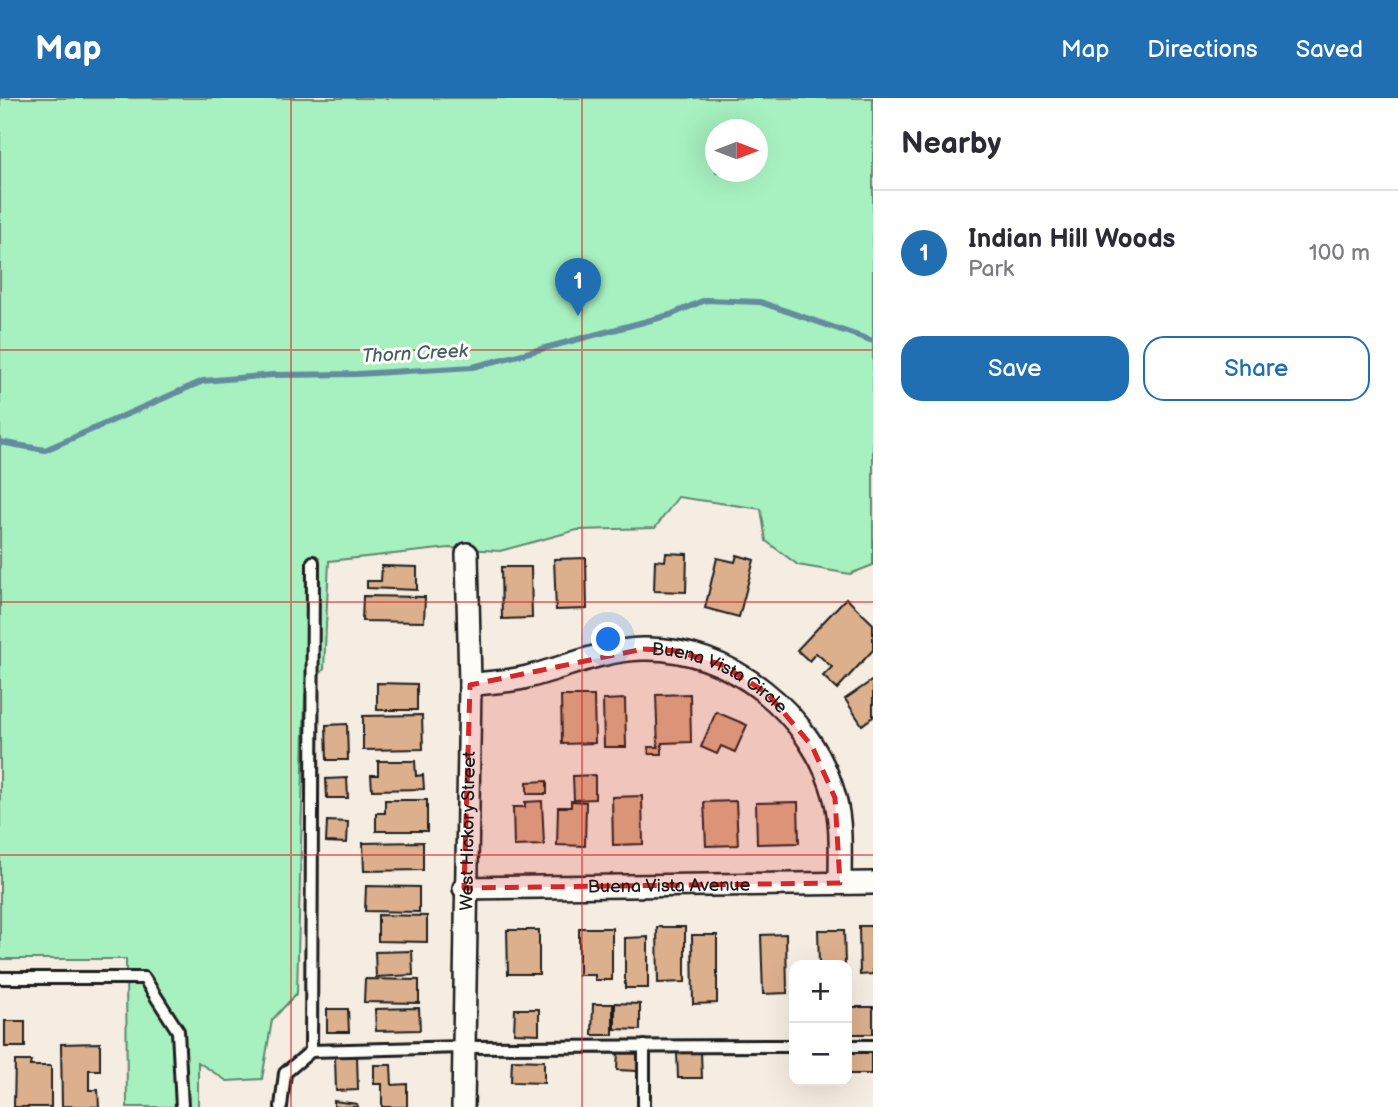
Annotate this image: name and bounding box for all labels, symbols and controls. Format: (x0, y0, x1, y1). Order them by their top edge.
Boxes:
text: Map (35, 29, 101, 69)
text: Map (1061, 35, 1109, 64)
text: Directions (1147, 35, 1258, 64)
text: Saved (1296, 35, 1363, 64)
north arrow (705, 119, 768, 182)
text: Nearby (901, 126, 1001, 162)
text: Indian Hill Woods (968, 224, 1175, 255)
text: 1 (919, 239, 929, 267)
text: 100 m (1309, 239, 1370, 267)
text: Park (968, 255, 1014, 283)
pin: 1 (555, 258, 601, 316)
button: Save (901, 336, 1129, 401)
button: Share (1143, 336, 1370, 401)
water label: Thorn Creek (361, 340, 469, 368)
your location (591, 622, 625, 656)
street label: Buena Vista Circle (651, 638, 792, 718)
street label: West Hickory Street (456, 751, 479, 911)
street label: Buena Vista Avenue (588, 874, 751, 897)
map controls (789, 960, 852, 1086)
button: + (789, 960, 852, 1023)
button: − (789, 1023, 852, 1086)

